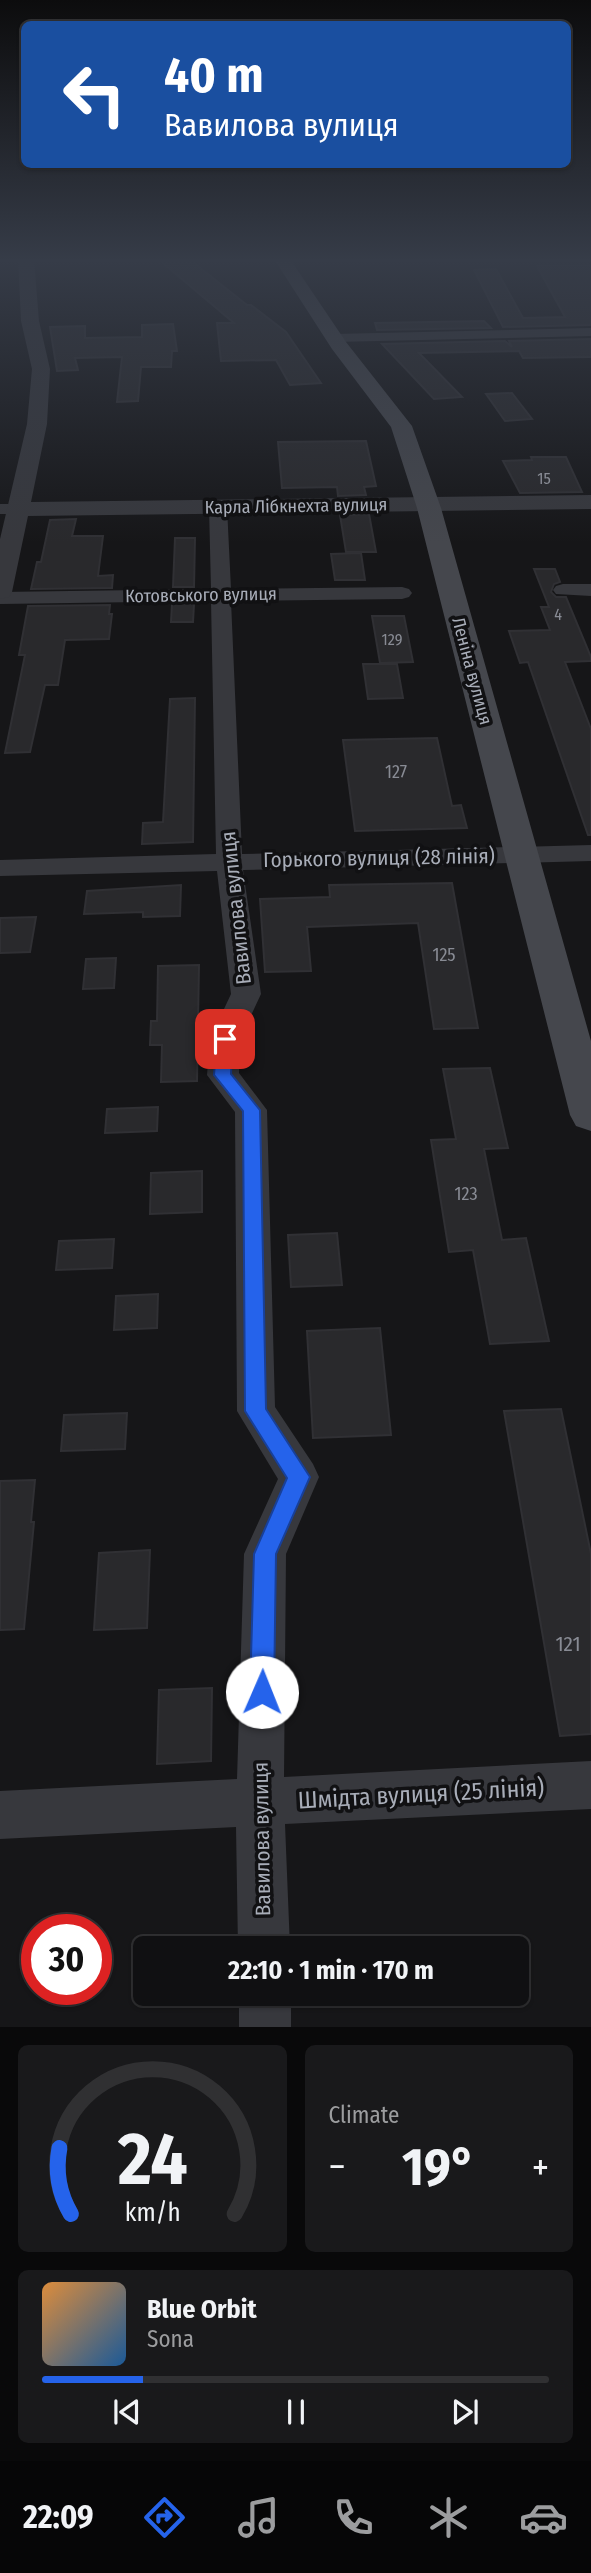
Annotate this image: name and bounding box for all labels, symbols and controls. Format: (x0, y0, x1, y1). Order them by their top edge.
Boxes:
text: 40 m (164, 46, 264, 105)
icon: left (49, 49, 140, 140)
text: Вавилова вулиця (164, 106, 399, 144)
house number: 15 (537, 469, 551, 488)
street label: Карла Лібкнехта вулиця (204, 493, 388, 519)
street label: Котовського вулиця (125, 583, 277, 607)
house number: 4 (554, 605, 562, 624)
street label: Леніна вулиця (447, 615, 497, 727)
house number: 129 (382, 630, 403, 649)
house number: 127 (385, 761, 407, 783)
street label: Вавилова вулиця (215, 830, 257, 986)
street label: Горького вулиця (28 лiнiя) (263, 843, 495, 873)
house number: 125 (432, 944, 456, 966)
pin (195, 1009, 255, 1069)
icon: arrive (206, 1020, 244, 1058)
house number: 123 (454, 1183, 478, 1205)
house number: 121 (555, 1631, 581, 1657)
position arrow (225, 1655, 299, 1729)
street label: Вавилова вулиця (248, 1762, 276, 1916)
street label: Шмідта вулиця (25 лiнiя) (297, 1774, 545, 1814)
speed limit sign: 30 (21, 1914, 112, 2005)
text: 22:10 · 1 min · 170 m (228, 1955, 434, 1986)
text: Climate (329, 2101, 399, 2129)
text: 24 (116, 2117, 187, 2204)
text: 19° (402, 2136, 475, 2199)
text: − (329, 2144, 346, 2190)
text: + (532, 2144, 549, 2190)
text: km/h (124, 2198, 180, 2228)
text: Blue Orbit (147, 2294, 257, 2325)
text: Sona (147, 2325, 194, 2353)
icon: previous (108, 2393, 146, 2431)
icon: pause (277, 2393, 315, 2431)
icon: next (446, 2393, 484, 2431)
icon: directions (140, 2493, 189, 2542)
icon: music (234, 2493, 283, 2542)
icon: phone (329, 2493, 378, 2542)
icon: climate (424, 2493, 473, 2542)
icon: car (519, 2493, 568, 2542)
text: 22:09 (23, 2498, 94, 2536)

